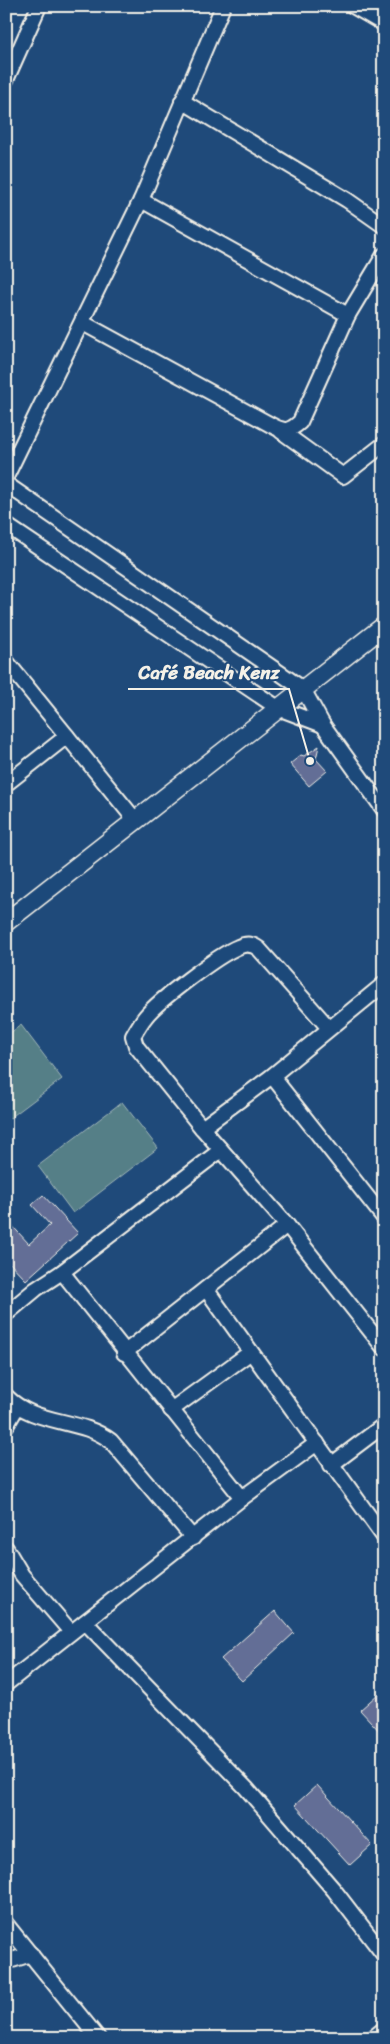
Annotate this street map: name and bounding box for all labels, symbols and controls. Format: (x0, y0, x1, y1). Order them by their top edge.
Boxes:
callout: Café Beach Kenz (128, 655, 289, 689)
text: Café Beach Kenz (138, 656, 280, 689)

